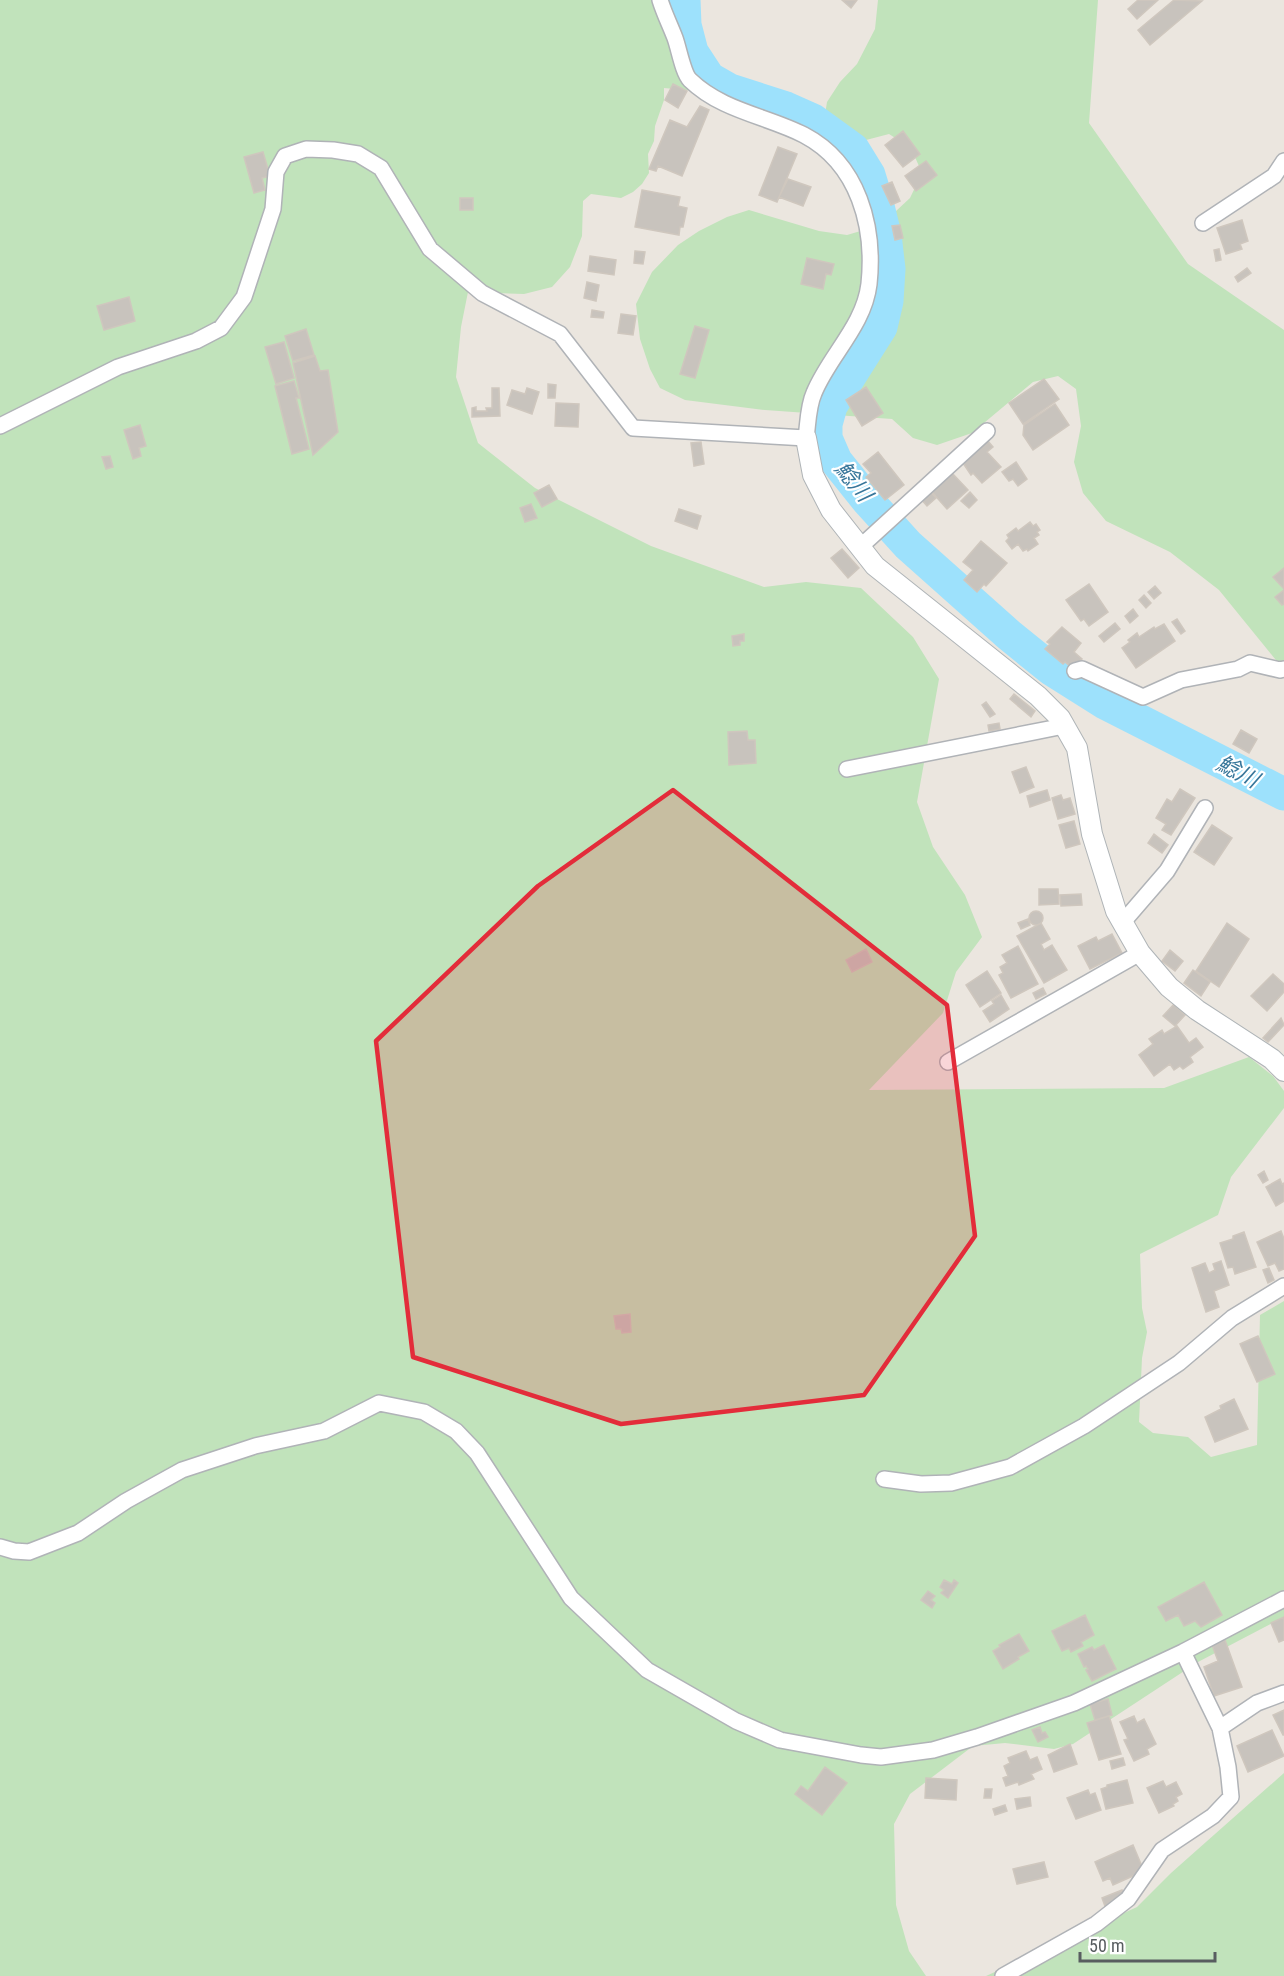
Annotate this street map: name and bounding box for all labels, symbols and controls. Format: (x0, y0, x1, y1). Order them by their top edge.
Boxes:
water label: 鯰川 (830, 456, 878, 508)
water label: 鯰川 (1212, 750, 1265, 793)
scale bar (1080, 1925, 1215, 1963)
text: 50 m (1089, 1935, 1124, 1956)

